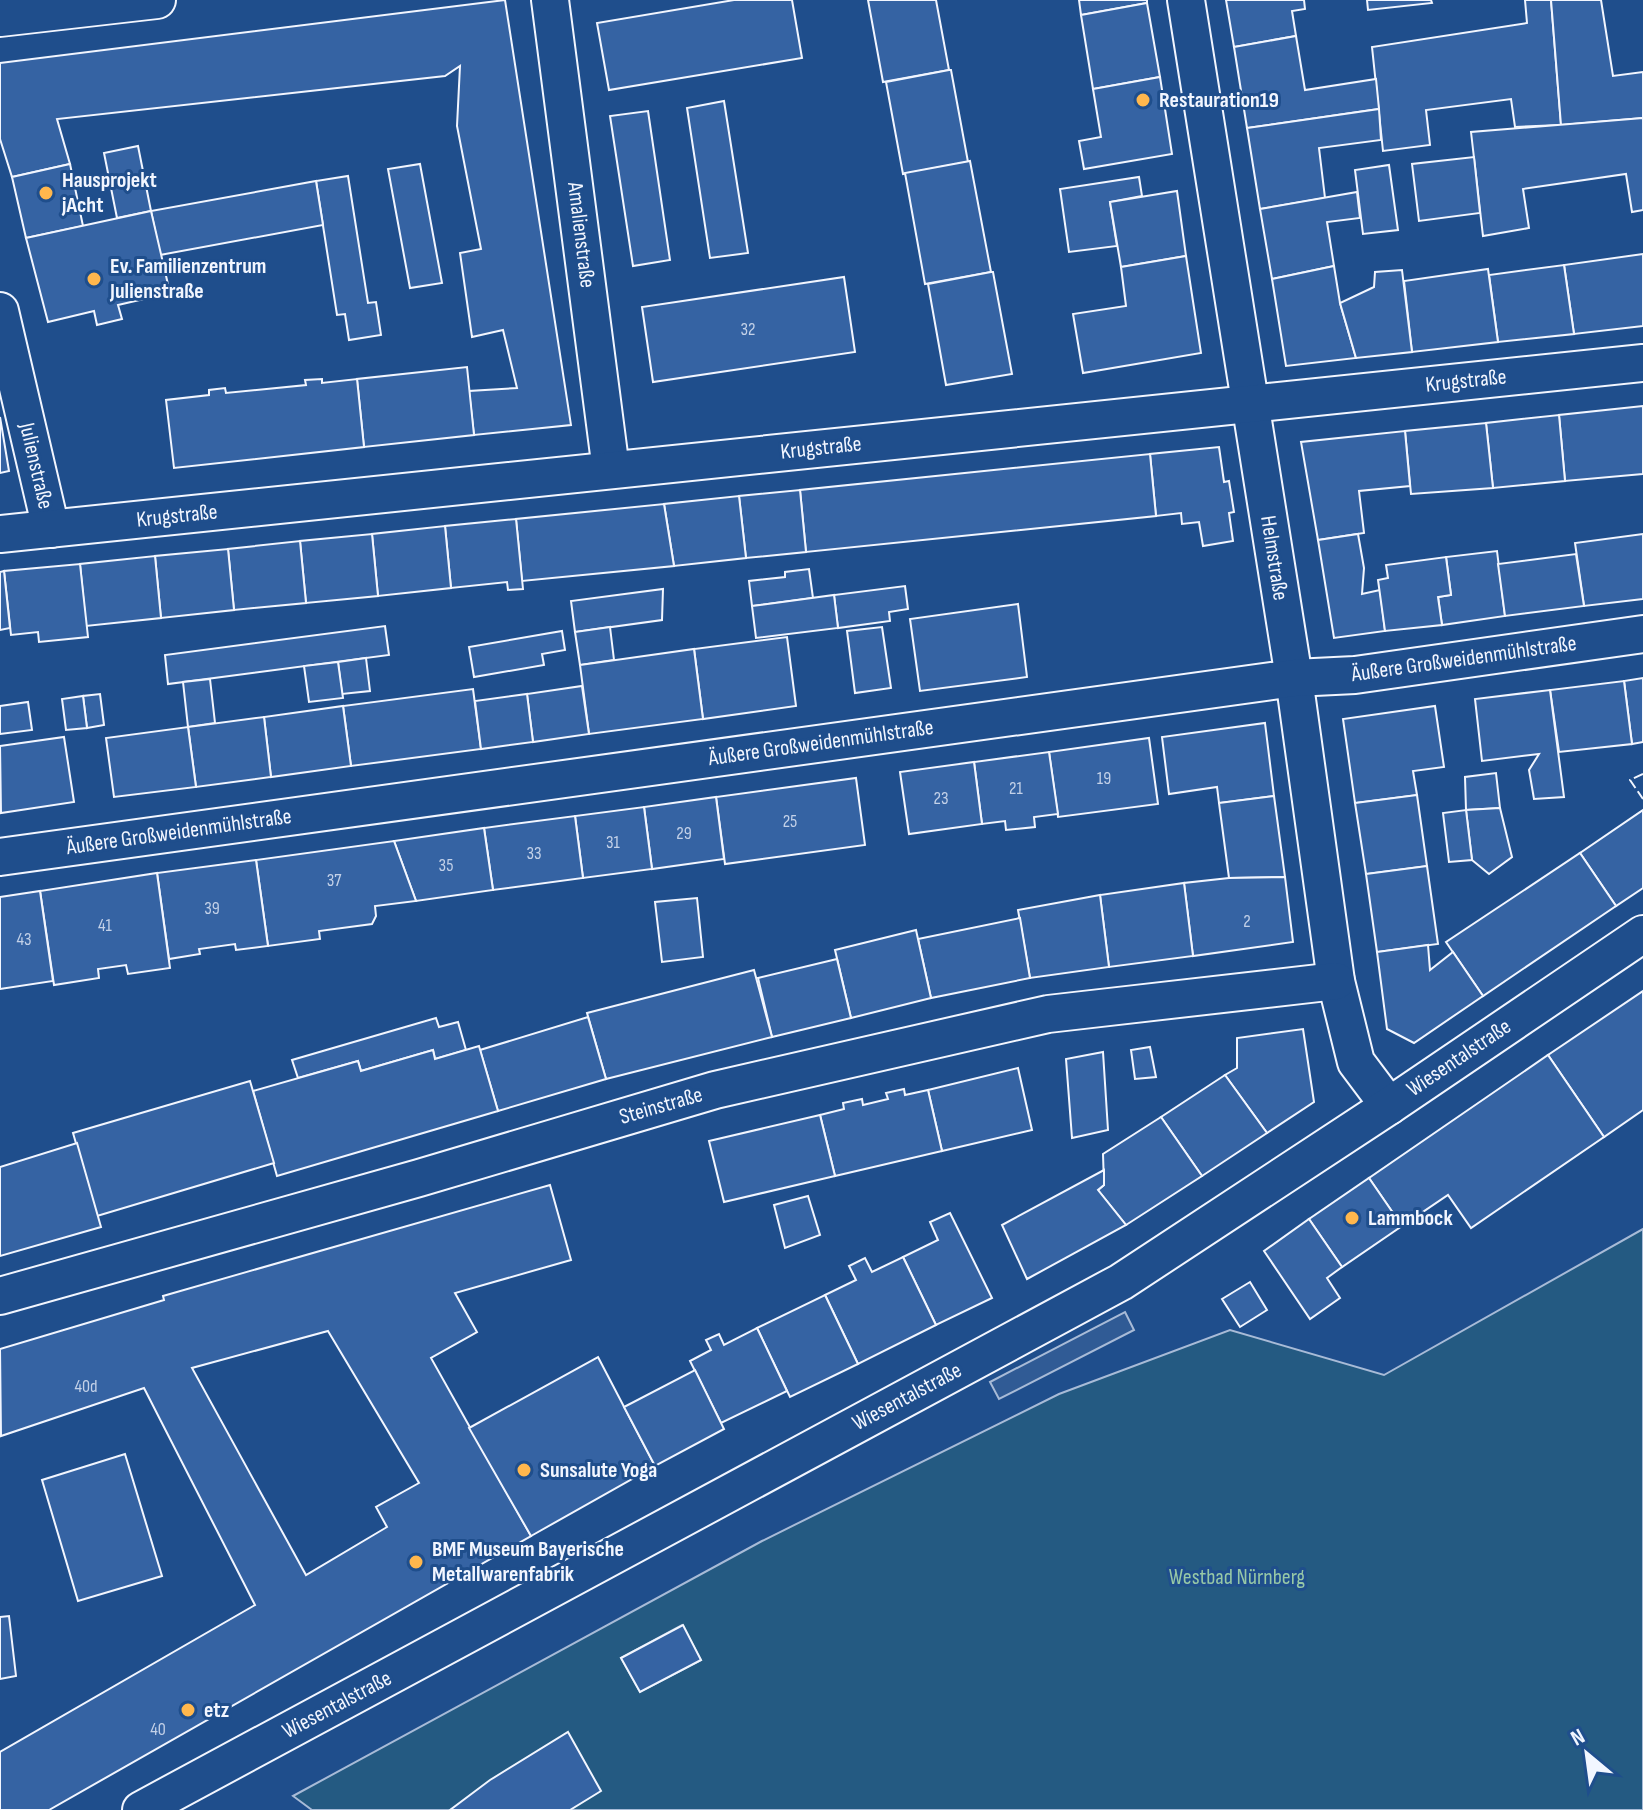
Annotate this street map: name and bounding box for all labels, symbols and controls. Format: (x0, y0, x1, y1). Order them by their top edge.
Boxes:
place label: Restauration19 (1159, 87, 1279, 114)
marker: Restauration19 (1134, 91, 1152, 109)
place label: Hausprojekt jAcht (61, 167, 157, 219)
street label: Amalienstraße (561, 180, 601, 289)
marker: Hausprojekt jAcht (37, 184, 55, 202)
place label: Ev. Familienzentrum Julienstraße (109, 253, 266, 305)
marker: Ev. Familienzentrum Julienstraße (85, 270, 103, 288)
house number: 32 (741, 319, 755, 340)
street label: Krugstraße (1424, 363, 1508, 399)
street label: Julienstraße (13, 419, 59, 512)
street label: Krugstraße (779, 430, 863, 466)
street label: Krugstraße (135, 498, 219, 534)
street label: Helmstraße (1254, 514, 1294, 602)
street label: Äußere Großweidenmühlstraße (1349, 630, 1578, 688)
street label: Äußere Großweidenmühlstraße (706, 714, 935, 772)
house number: 19 (1097, 768, 1111, 789)
house number: 21 (1009, 778, 1024, 799)
house number: 23 (934, 788, 949, 809)
street label: Äußere Großweidenmühlstraße (64, 803, 293, 861)
house number: 25 (783, 811, 797, 832)
house number: 29 (676, 823, 692, 844)
house number: 31 (606, 832, 621, 853)
house number: 33 (526, 843, 542, 864)
house number: 35 (439, 855, 453, 876)
house number: 37 (327, 870, 342, 891)
house number: 39 (204, 898, 220, 919)
house number: 2 (1243, 911, 1251, 932)
house number: 41 (98, 915, 113, 936)
house number: 43 (16, 929, 32, 950)
street label: Wiesentalstraße (1402, 1013, 1516, 1103)
street label: Steinstraße (616, 1081, 706, 1131)
place label: Lammbock (1368, 1205, 1453, 1232)
marker: Lammbock (1343, 1209, 1361, 1227)
street label: Wiesentalstraße (848, 1357, 966, 1437)
house number: 40d (74, 1376, 98, 1397)
place label: Sunsalute Yoga (540, 1457, 657, 1484)
marker: Sunsalute Yoga (515, 1461, 533, 1479)
place label: BMF Museum Bayerische Metallwarenfabrik (432, 1536, 624, 1588)
marker: BMF Museum Bayerische Metallwarenfabrik (407, 1553, 425, 1571)
park label: Westbad Nürnberg (1169, 1564, 1305, 1591)
street label: Wiesentalstraße (278, 1665, 396, 1745)
place label: etz (204, 1697, 230, 1724)
marker: etz (179, 1701, 197, 1719)
north arrow (1547, 1714, 1627, 1794)
house number: 40 (150, 1719, 166, 1740)
text: N (1566, 1723, 1590, 1752)

